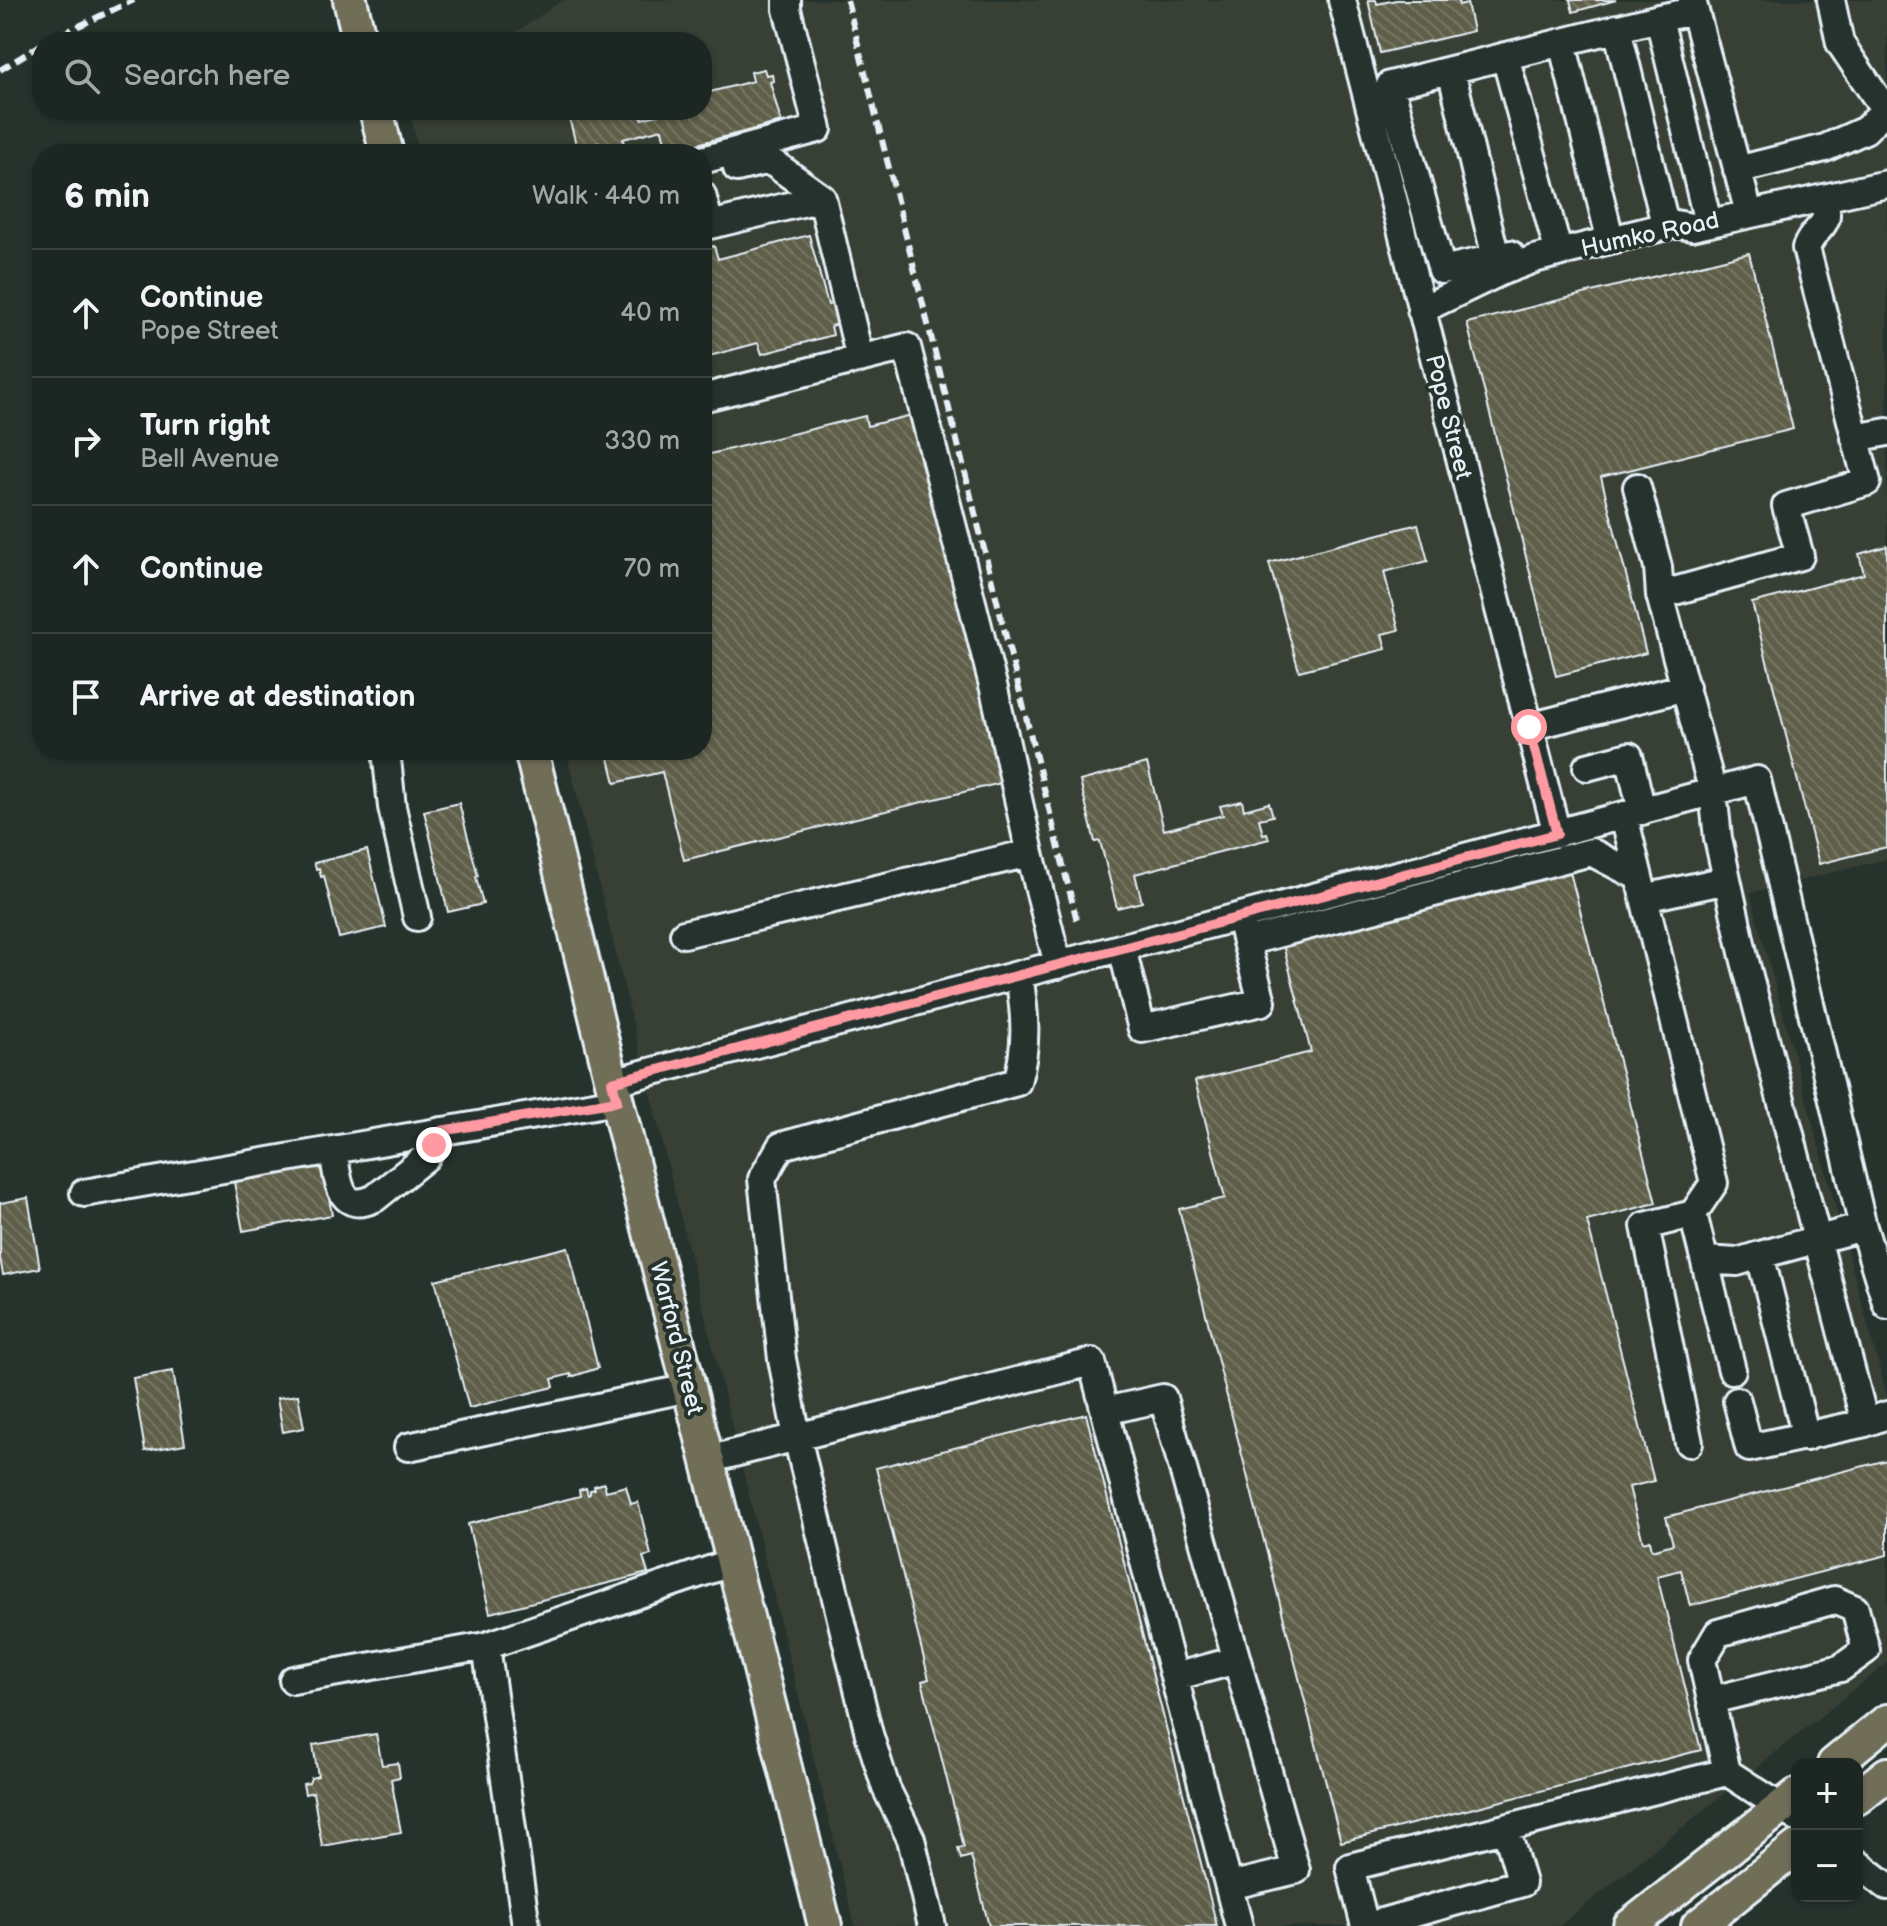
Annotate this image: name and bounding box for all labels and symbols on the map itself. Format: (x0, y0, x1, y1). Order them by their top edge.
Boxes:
street label: Humko Road (1578, 206, 1722, 263)
street label: Pope Street (1419, 352, 1478, 483)
route start (1511, 709, 1547, 745)
route end (416, 1127, 452, 1163)
street label: Warford Street (643, 1259, 710, 1418)

